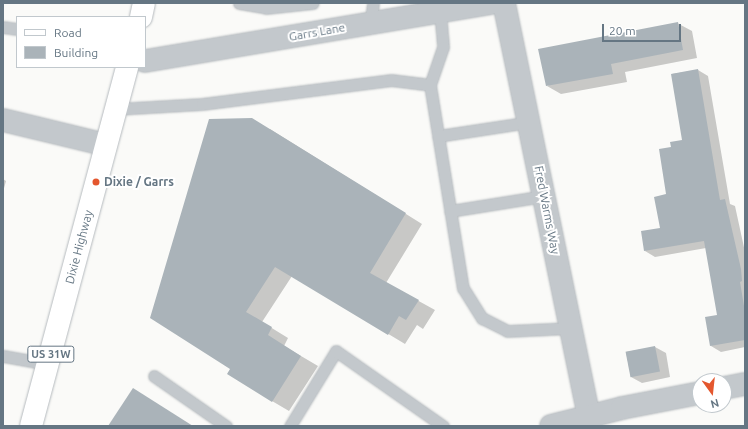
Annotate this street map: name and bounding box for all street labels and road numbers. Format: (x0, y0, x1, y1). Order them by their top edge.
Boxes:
street label: Garrs Lane (288, 20, 346, 44)
street label: Fred Warms Way (531, 165, 563, 255)
street label: Dixie Highway (62, 208, 96, 286)
road number: US 31W (27, 345, 75, 363)

